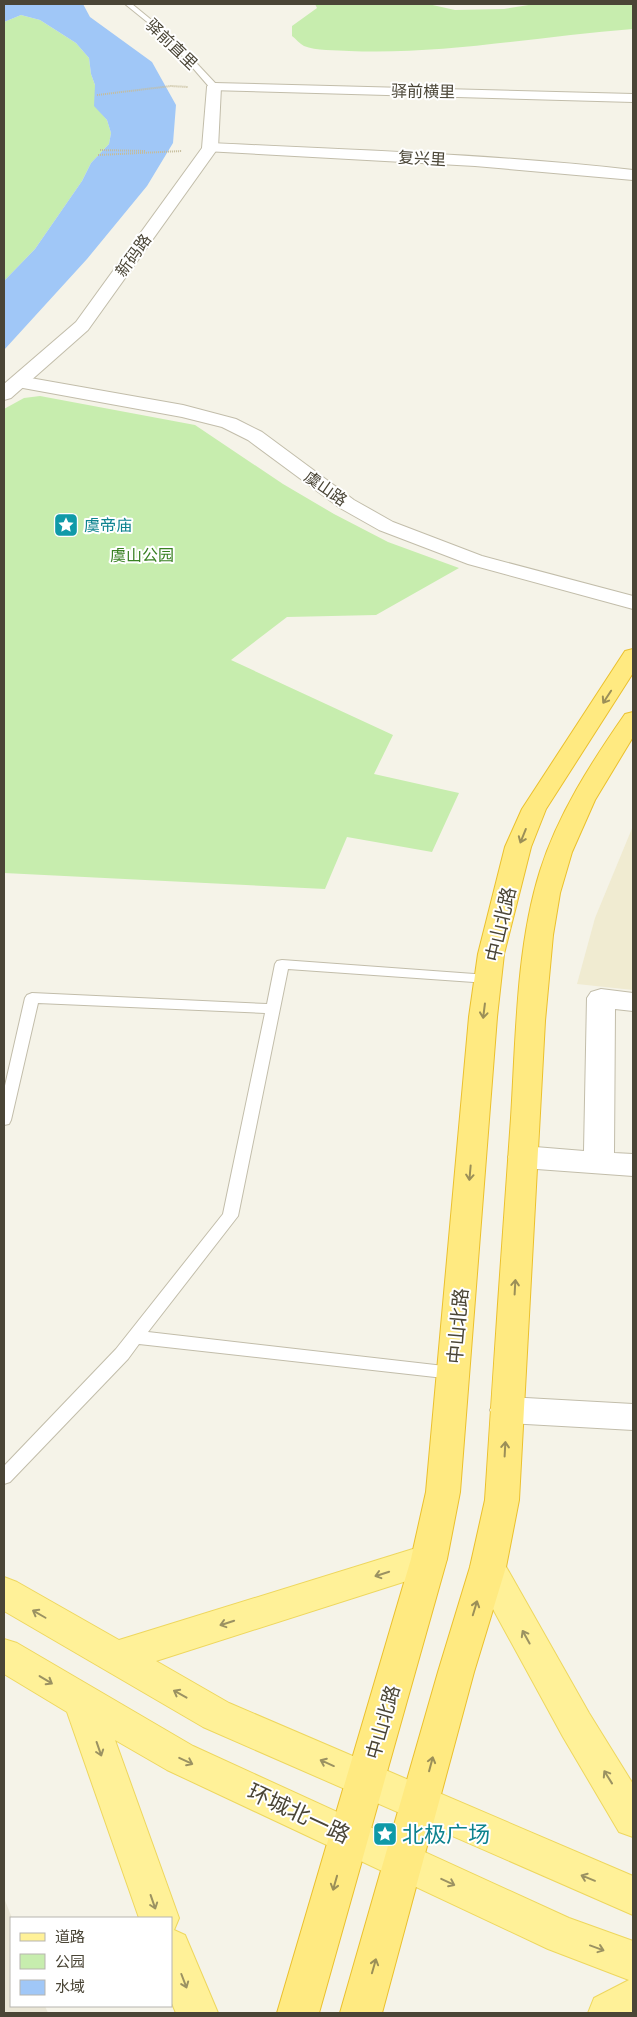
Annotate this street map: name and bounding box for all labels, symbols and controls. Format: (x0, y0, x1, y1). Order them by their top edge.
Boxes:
street label: 驿前直里 (141, 13, 203, 75)
street label: 驿前横里 (391, 78, 455, 104)
street label: 复兴里 (397, 145, 447, 171)
street label: 新码路 (109, 229, 157, 281)
street label: 虞山路 (299, 464, 353, 512)
place icon: 虞帝庙 (53, 512, 79, 538)
place label: 虞帝庙 (84, 513, 132, 537)
park label: 虞山公园 (110, 543, 174, 567)
one-way arrow (601, 689, 611, 703)
one-way arrow (518, 827, 527, 843)
street label: 中山北路 (477, 884, 523, 964)
one-way arrow (479, 1002, 489, 1018)
one-way arrow (465, 1164, 475, 1180)
one-way arrow (510, 1279, 519, 1295)
street label: 中山北路 (439, 1287, 475, 1365)
one-way arrow (500, 1441, 510, 1457)
one-way arrow (375, 1569, 391, 1579)
one-way arrow (471, 1600, 481, 1616)
one-way arrow (32, 1608, 47, 1618)
one-way arrow (220, 1618, 236, 1628)
one-way arrow (521, 1630, 531, 1644)
one-way arrow (38, 1676, 52, 1686)
street label: 中山北路 (358, 1681, 406, 1763)
one-way arrow (173, 1689, 188, 1699)
one-way arrow (95, 1740, 104, 1756)
one-way arrow (178, 1757, 193, 1767)
one-way arrow (426, 1757, 436, 1773)
one-way arrow (320, 1758, 335, 1768)
one-way arrow (602, 1771, 612, 1785)
street label: 环城北一路 (242, 1774, 356, 1852)
place label: 北极广场 (402, 1817, 490, 1851)
place icon: 北极广场 (372, 1821, 398, 1847)
one-way arrow (581, 1872, 596, 1882)
one-way arrow (330, 1875, 340, 1891)
one-way arrow (440, 1878, 455, 1887)
one-way arrow (149, 1894, 158, 1909)
legend (10, 1917, 172, 2007)
text: 道路 (55, 1925, 85, 1948)
one-way arrow (588, 1944, 604, 1953)
text: 公园 (55, 1950, 85, 1973)
one-way arrow (370, 1959, 380, 1975)
one-way arrow (180, 1973, 189, 1988)
text: 水域 (55, 1975, 85, 1998)

